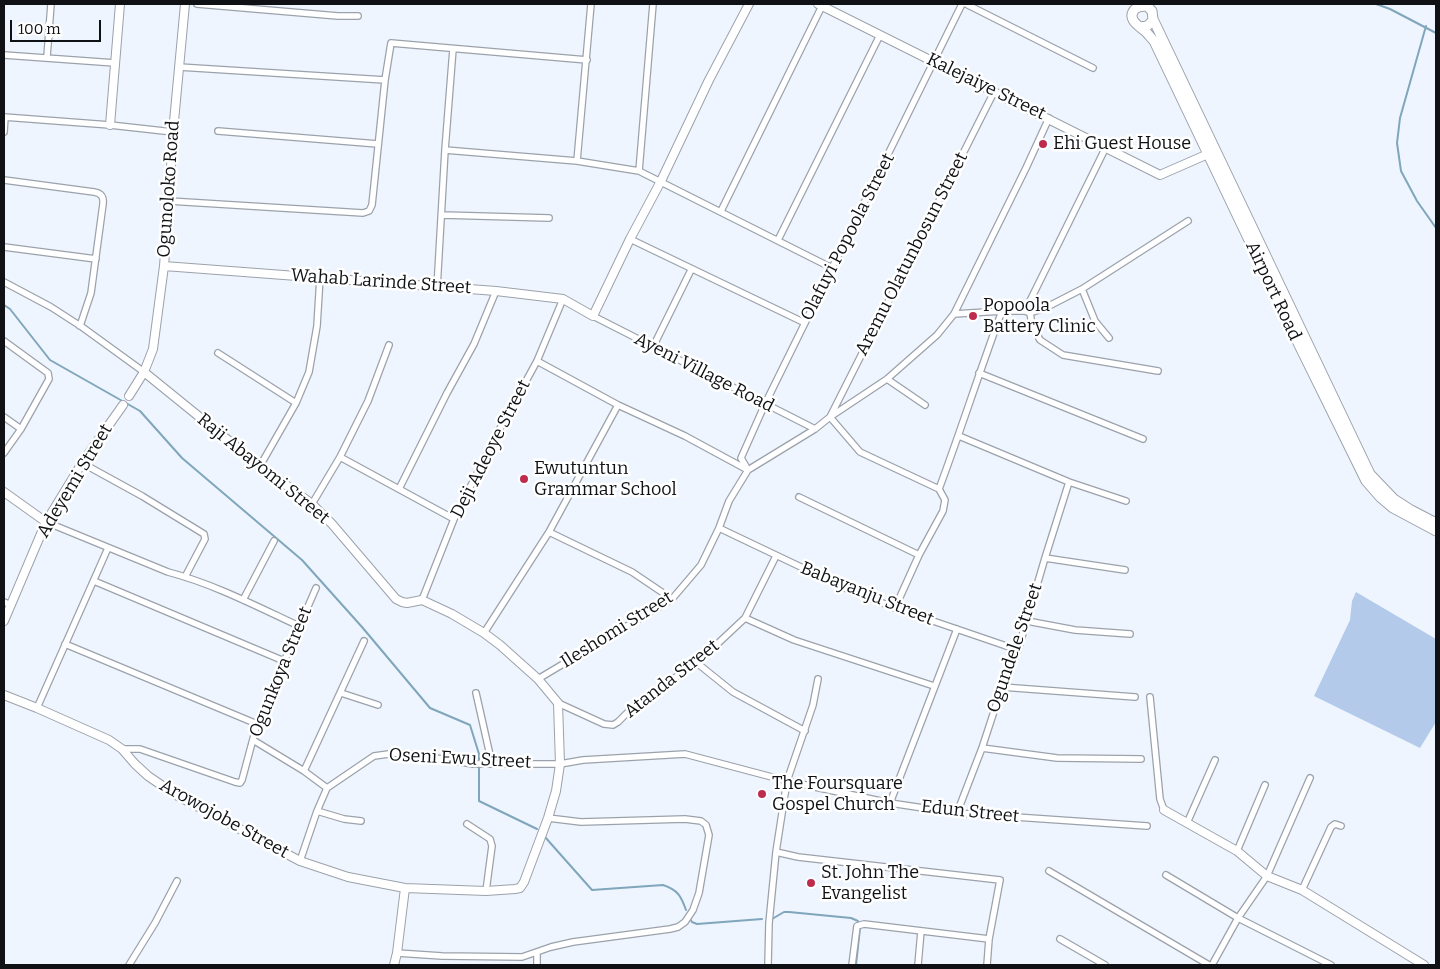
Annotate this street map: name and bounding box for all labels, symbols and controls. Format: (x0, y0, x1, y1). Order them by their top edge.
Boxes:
scale bar (12, 10, 104, 42)
text: 100 m (18, 20, 61, 38)
street label: Kalejaiye Street (923, 49, 1049, 125)
street label: Ogunoloko Road (153, 120, 185, 258)
place label: Ehi Guest House (1053, 133, 1191, 155)
marker: Ehi Guest House (1037, 138, 1049, 150)
street label: Aremu Olatunbosun Street (851, 149, 973, 359)
street label: Olafuyi Popoola Street (796, 150, 900, 324)
street label: Airport Road (1241, 238, 1305, 344)
street label: Wahab Larinde Street (290, 265, 472, 299)
place label: Popoola Battery Clinic (983, 295, 1096, 338)
marker: Popoola Battery Clinic (967, 310, 979, 322)
street label: Ayeni Village Road (631, 328, 777, 418)
street label: Deji Adeoye Street (447, 376, 535, 522)
street label: Raji Abayomi Street (193, 409, 333, 529)
street label: Adeyemi Street (33, 420, 117, 542)
place label: Ewutuntun Grammar School (534, 458, 677, 500)
marker: Ewutuntun Grammar School (518, 473, 530, 485)
street label: Babayanju Street (797, 557, 937, 631)
street label: Ogundele Street (983, 580, 1047, 716)
street label: Ileshomi Street (557, 587, 677, 673)
street label: Ogunkoya Street (245, 604, 317, 740)
street label: Atanda Street (620, 635, 724, 723)
street label: Oseni Ewu Street (388, 744, 532, 774)
place label: The Foursquare Gospel Church (772, 773, 903, 816)
street label: Arowojobe Street (156, 775, 292, 863)
marker: The Foursquare Gospel Church (756, 788, 768, 800)
street label: Edun Street (920, 796, 1020, 828)
place label: St. John The Evangelist (821, 862, 919, 904)
marker: St. John The Evangelist (805, 877, 817, 889)

